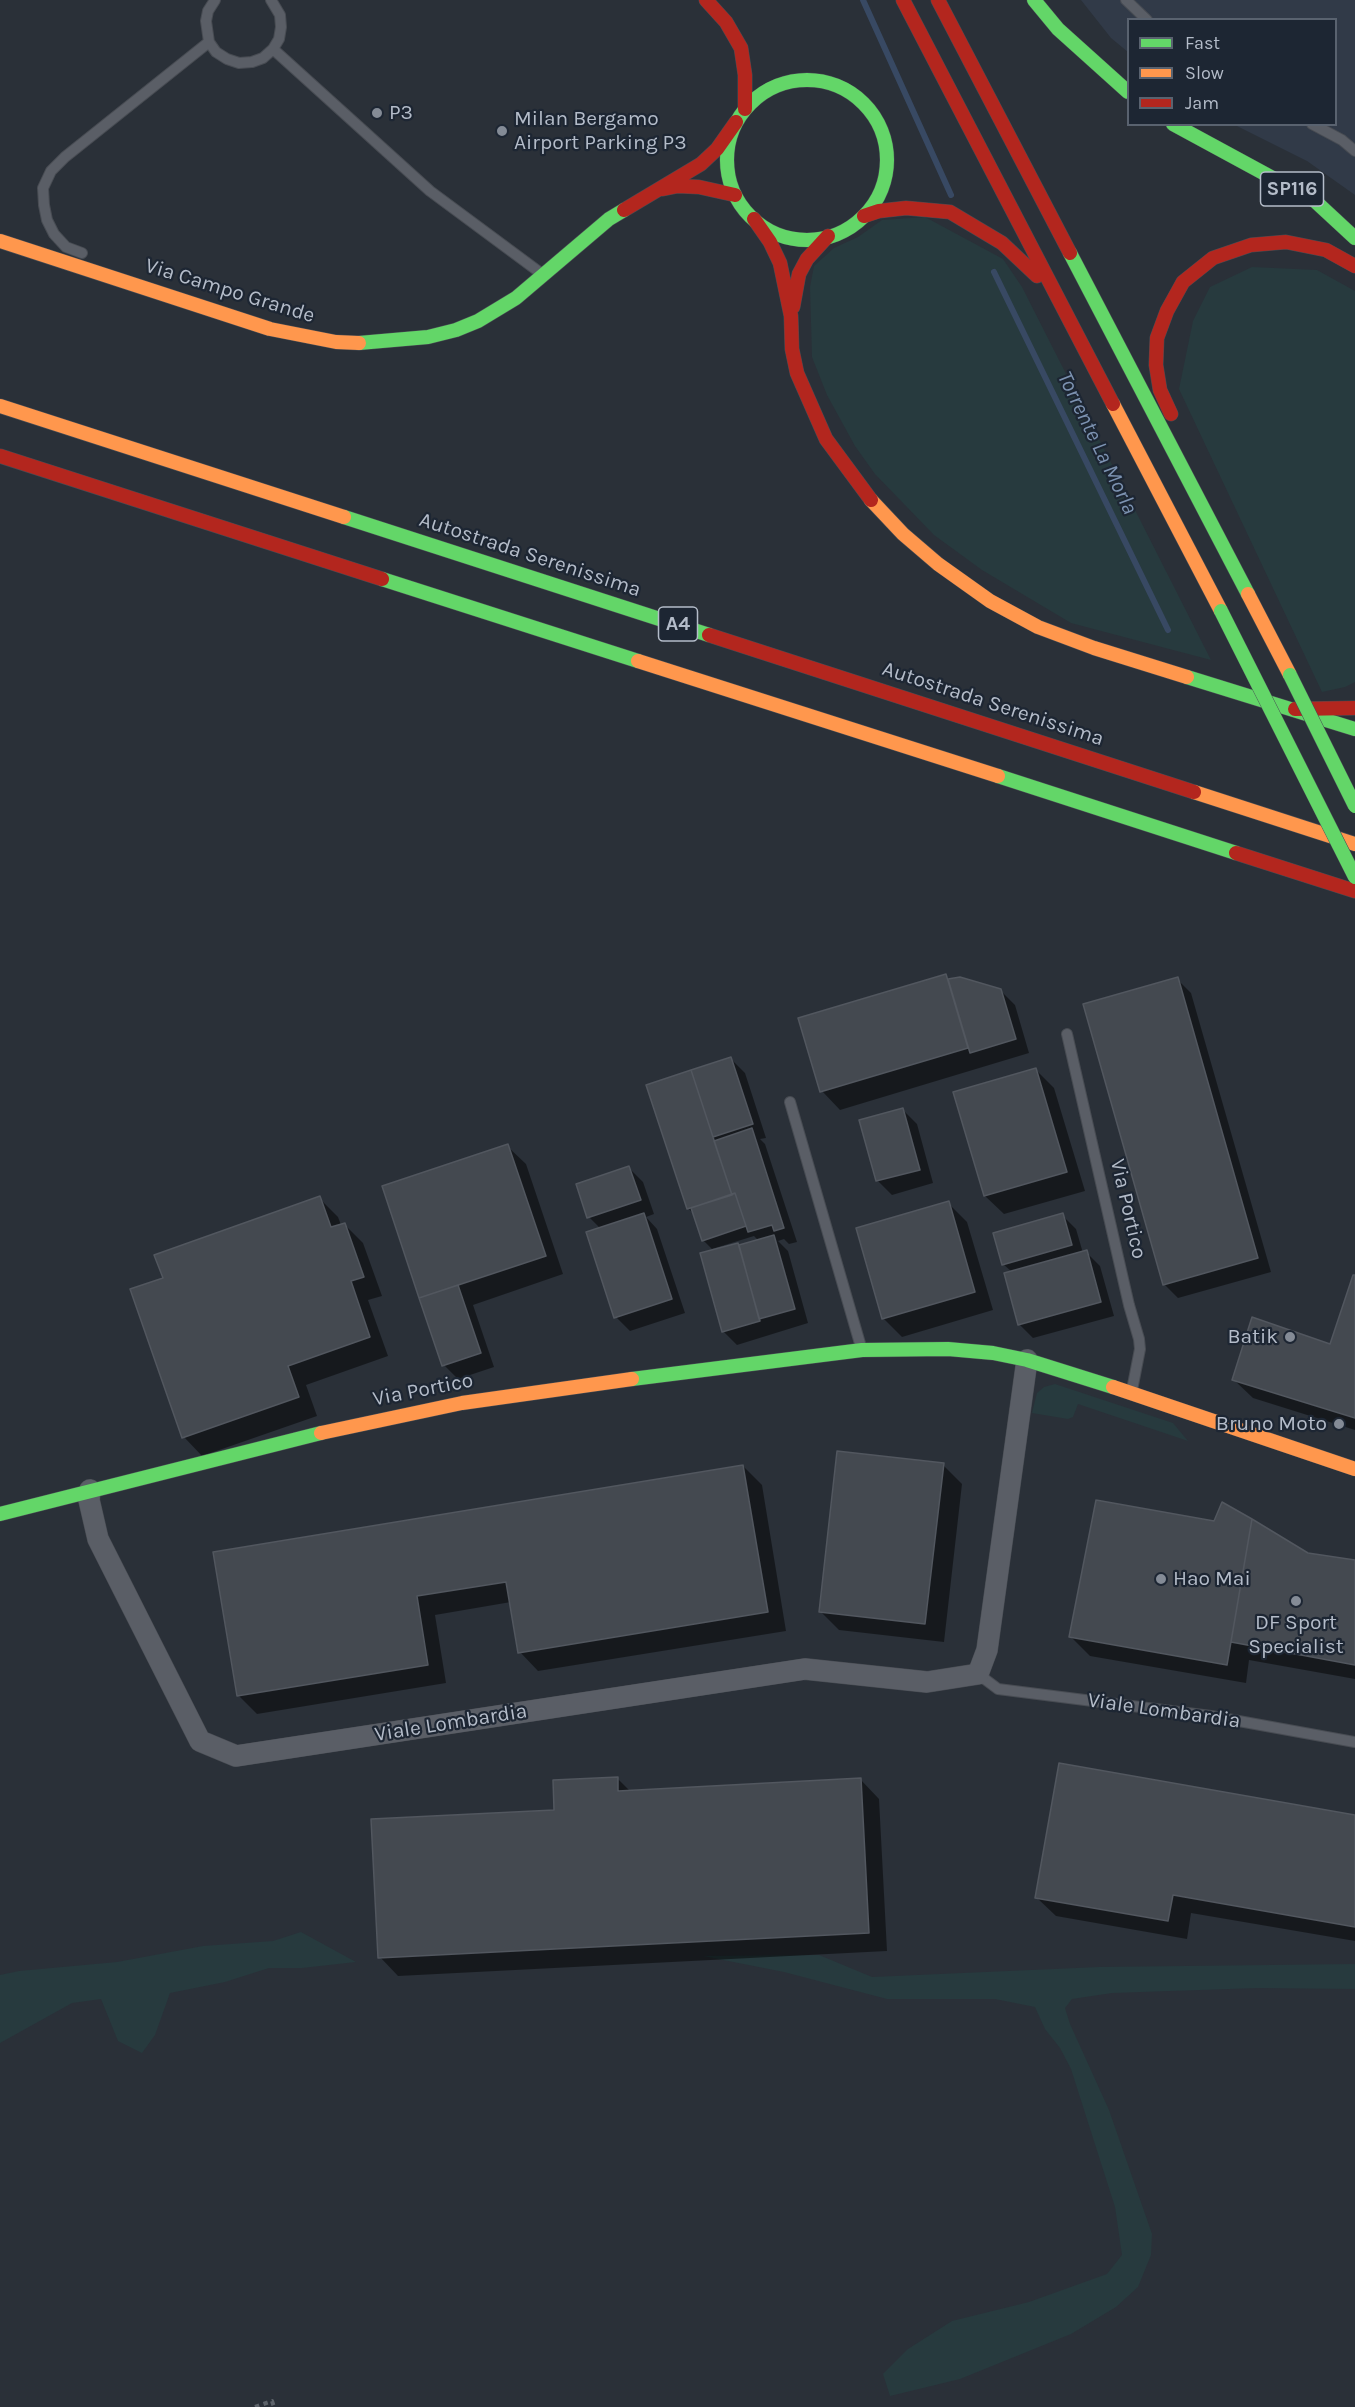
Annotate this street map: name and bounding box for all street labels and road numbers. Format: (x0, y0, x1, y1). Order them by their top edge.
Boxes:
road number: SP116 (1260, 172, 1324, 206)
street label: Via Campo Grande (142, 253, 318, 329)
street label: Autostrada Serenissima (416, 507, 644, 603)
road number: A4 (658, 607, 698, 641)
street label: Autostrada Serenissima (879, 656, 1107, 752)
street label: Via Portico (1104, 1157, 1152, 1261)
street label: Via Portico (371, 1368, 475, 1412)
street label: Viale Lombardia (1086, 1688, 1242, 1734)
street label: Viale Lombardia (373, 1699, 529, 1747)

